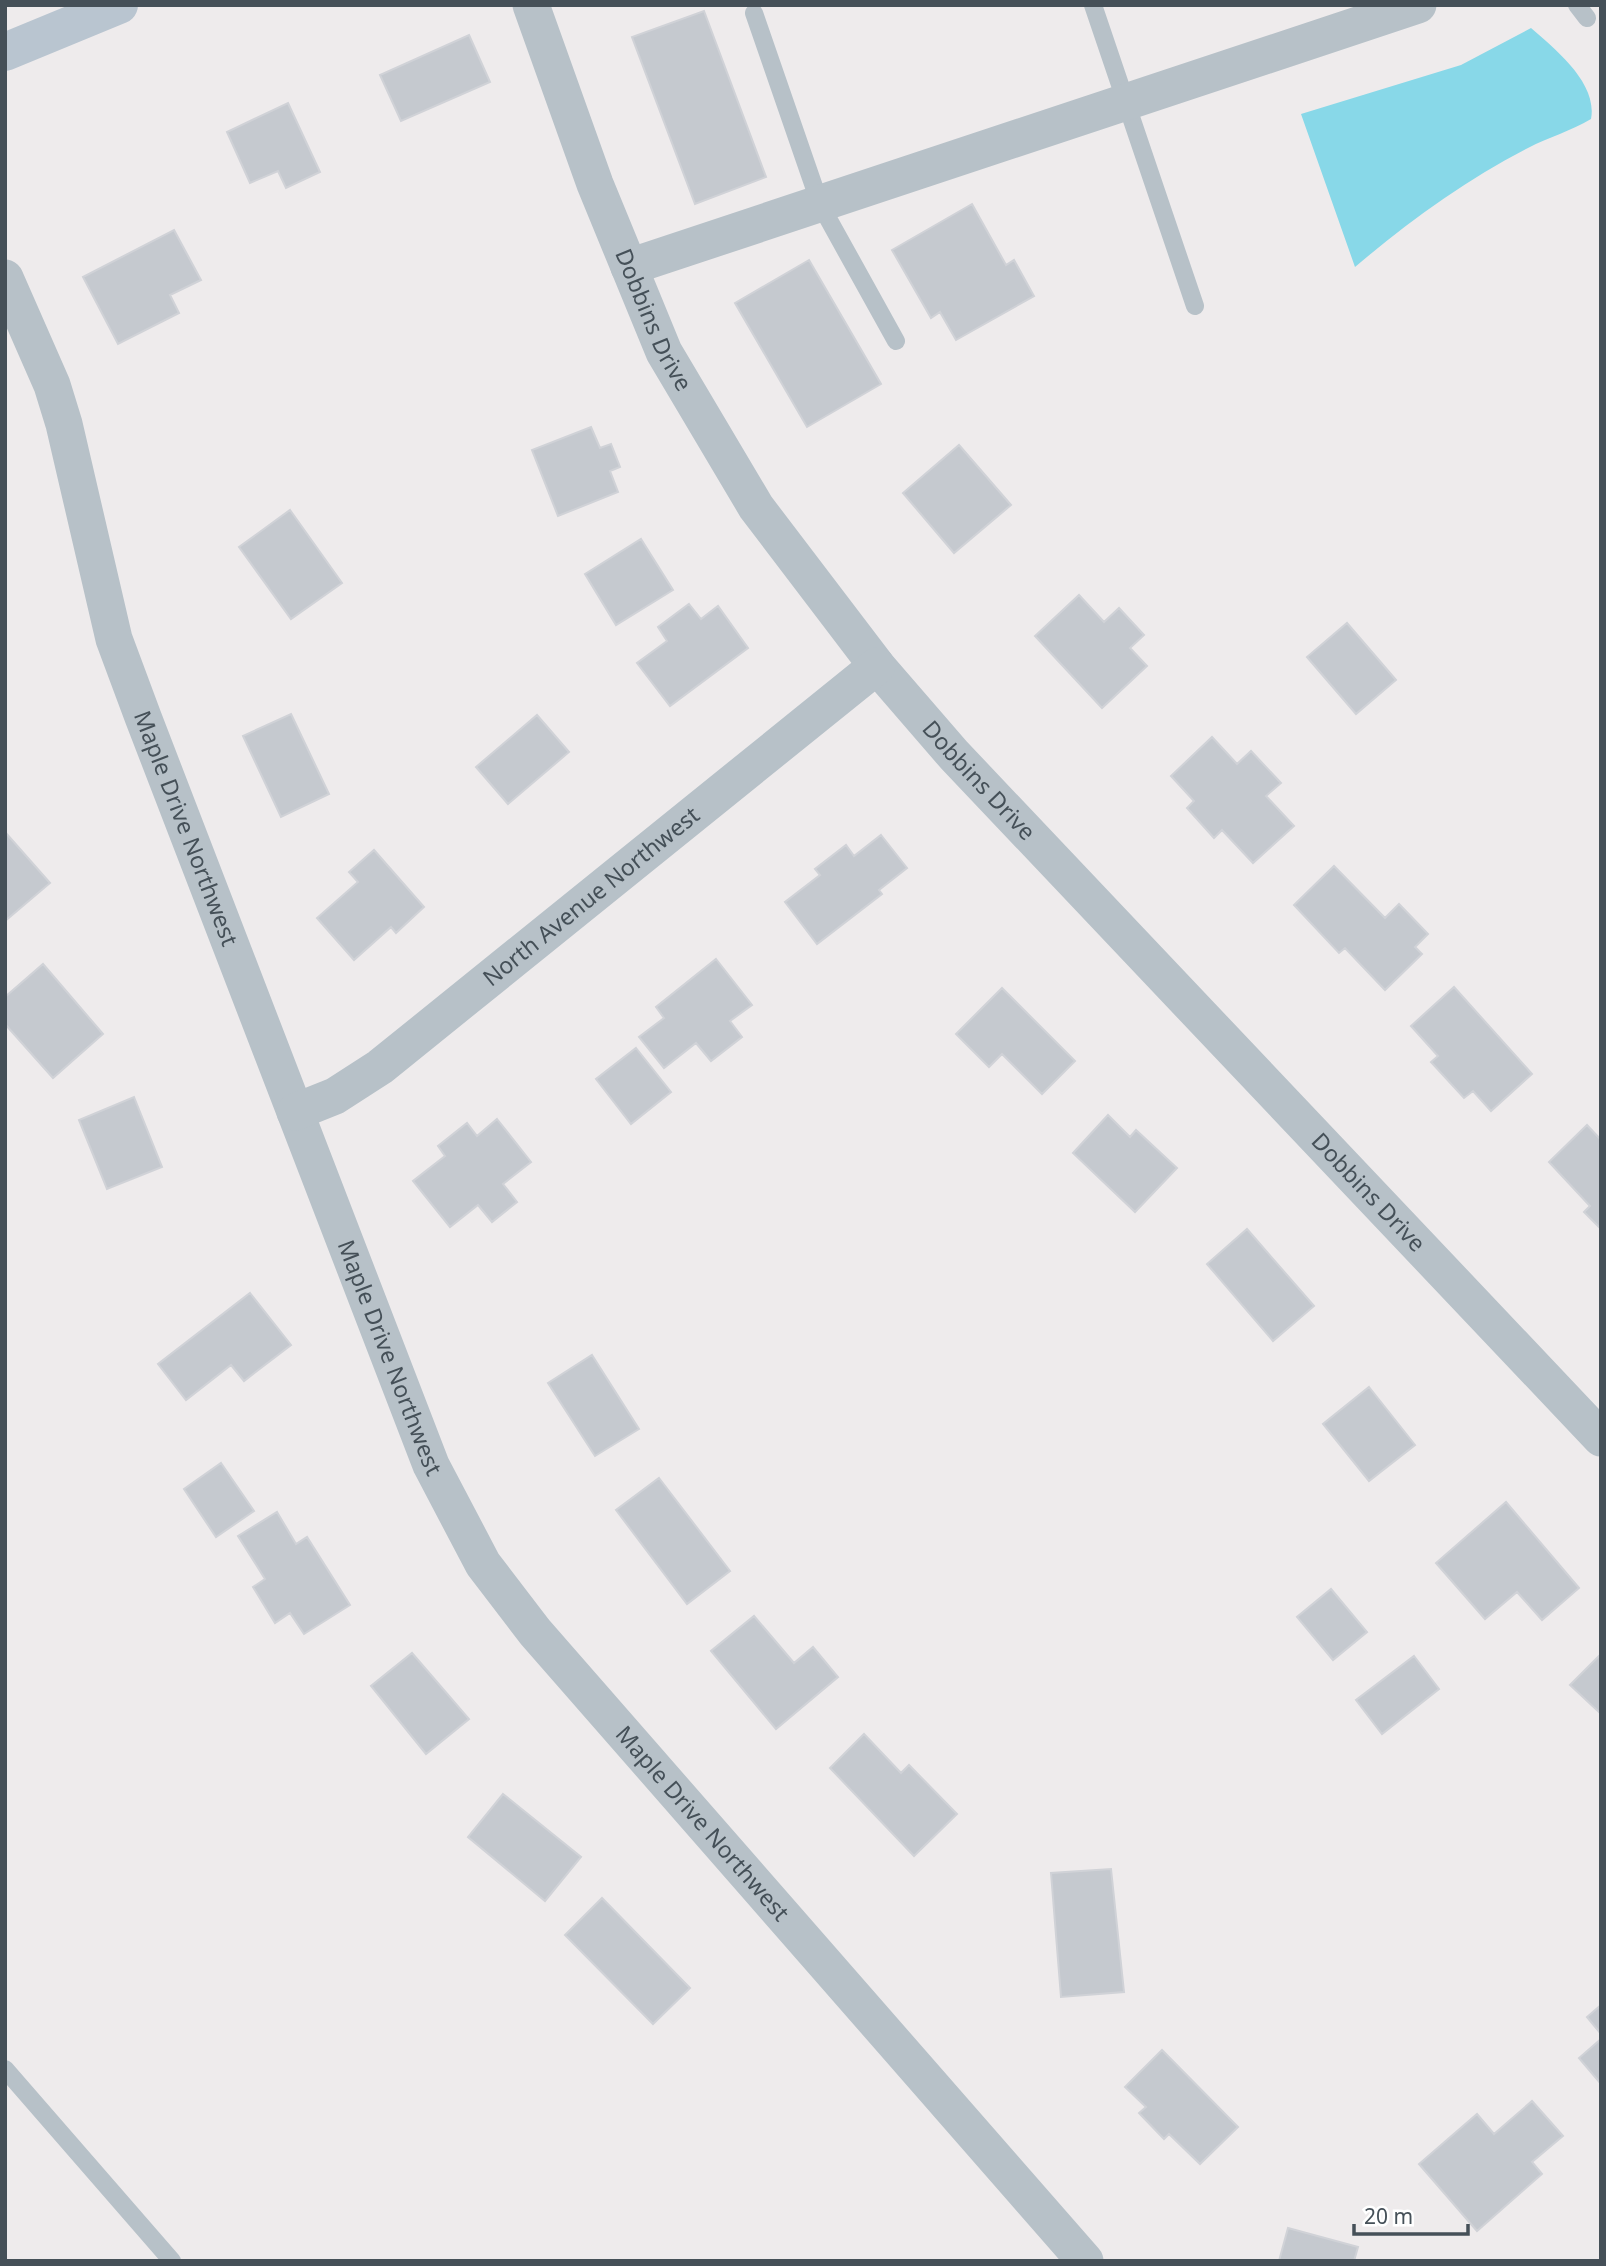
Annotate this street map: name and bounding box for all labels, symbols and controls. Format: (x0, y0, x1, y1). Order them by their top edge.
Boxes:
street label: Dobbins Drive (608, 244, 700, 396)
street label: Maple Drive Northwest (127, 706, 247, 950)
street label: Dobbins Drive (916, 713, 1043, 847)
street label: North Avenue Northwest (475, 799, 706, 993)
street label: Dobbins Drive (1305, 1125, 1433, 1258)
street label: Maple Drive Northwest (331, 1235, 451, 1481)
street label: Maple Drive Northwest (609, 1718, 797, 1927)
scale bar (1354, 2192, 1468, 2236)
text: 20 m (1364, 2202, 1413, 2230)

